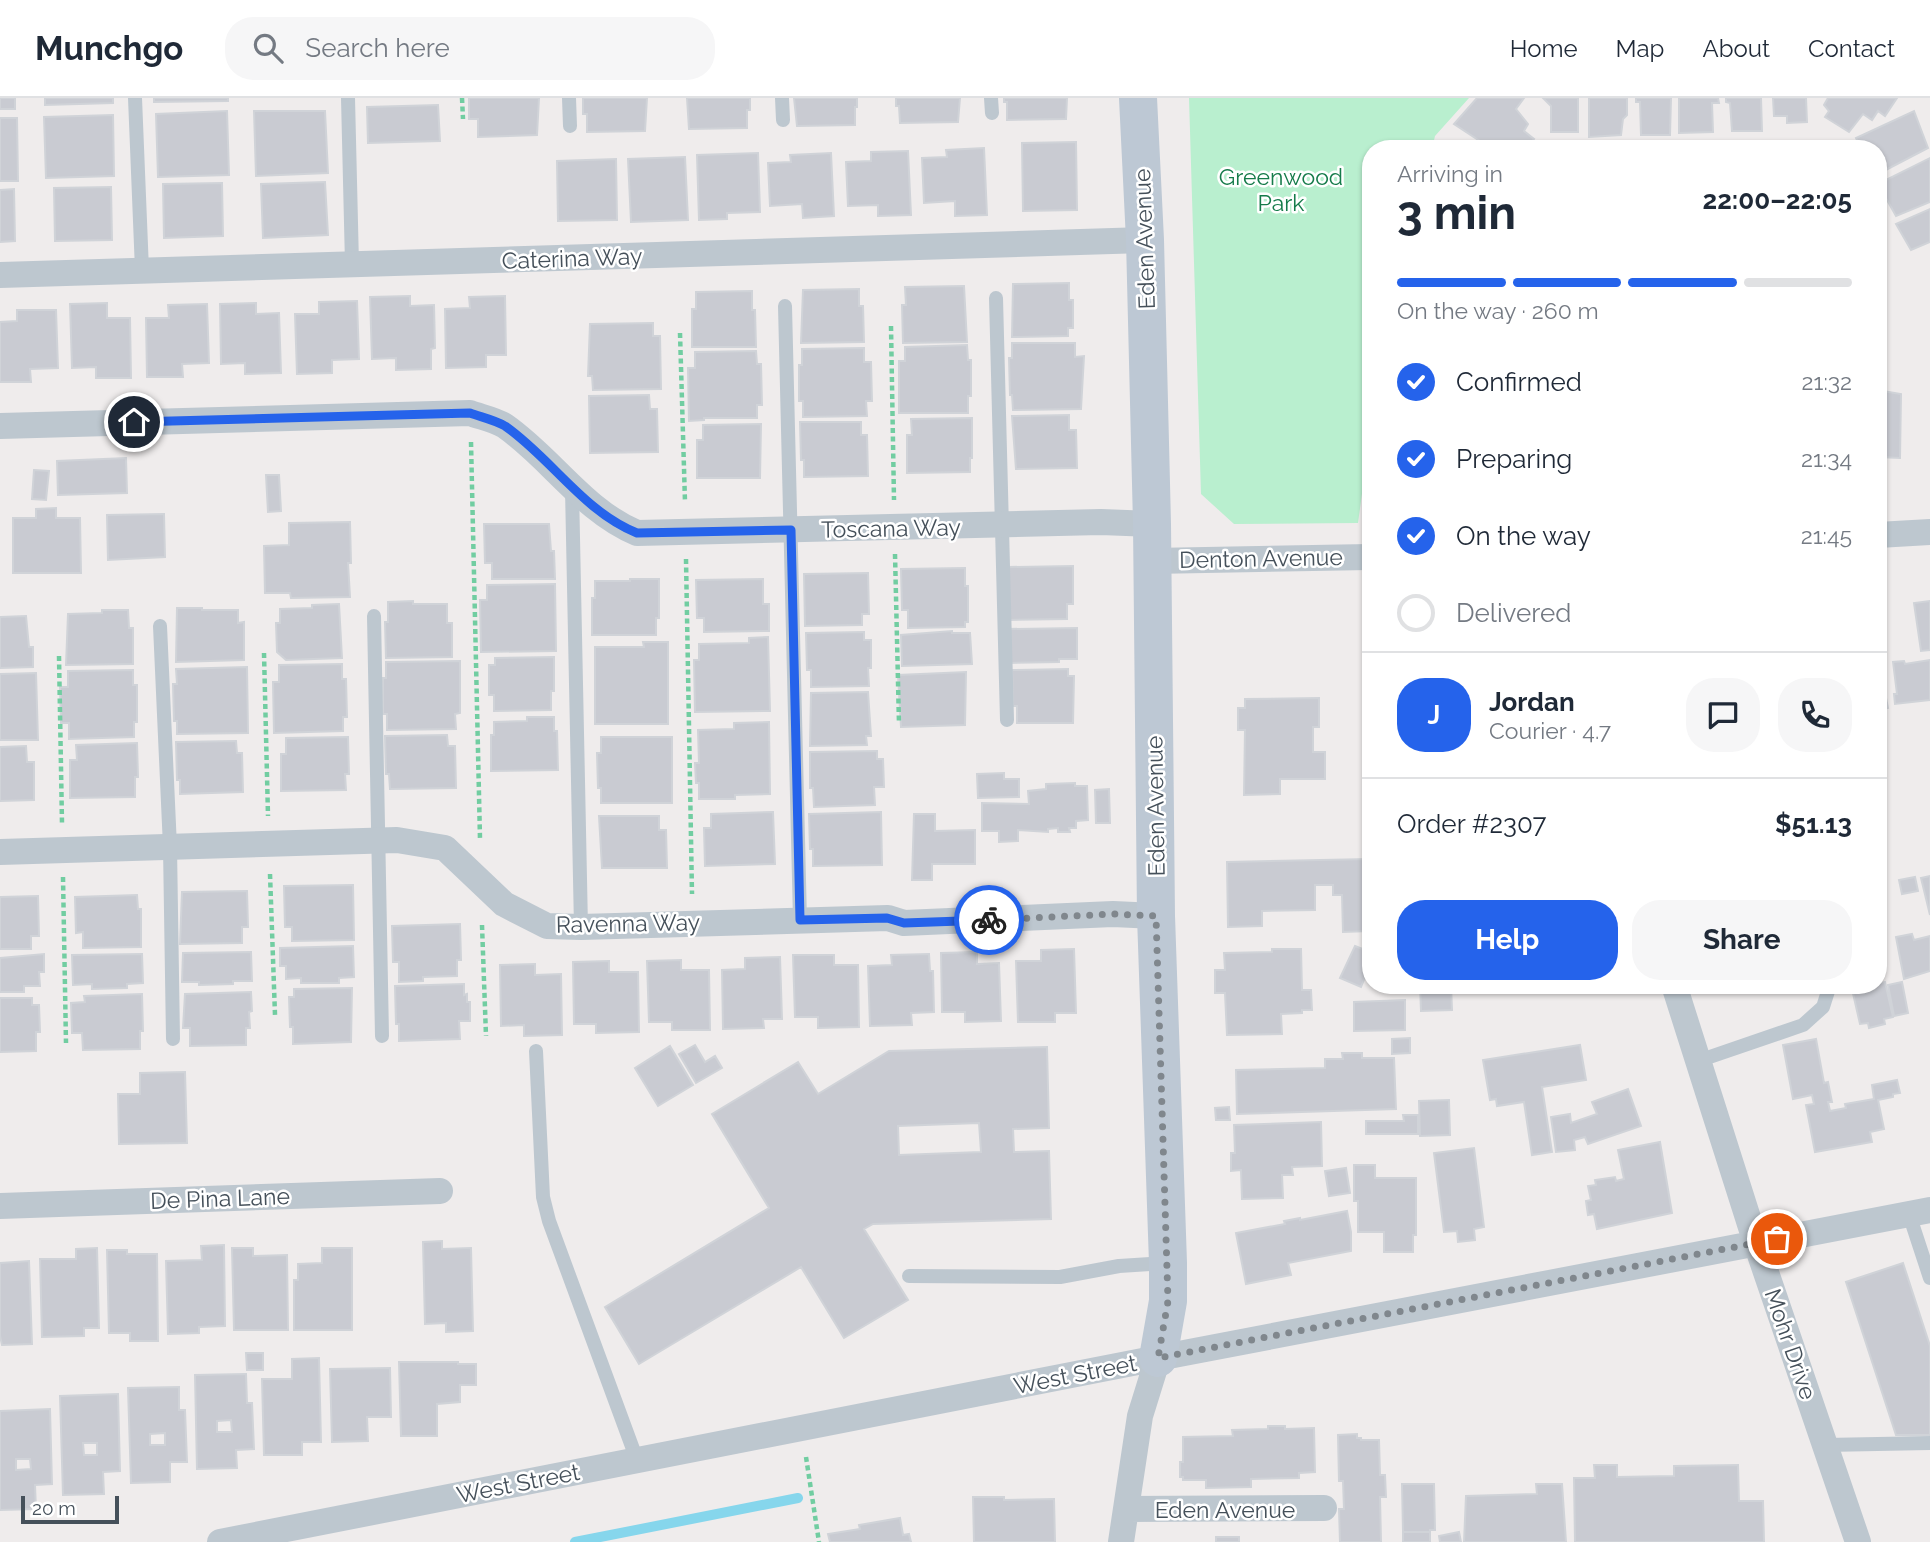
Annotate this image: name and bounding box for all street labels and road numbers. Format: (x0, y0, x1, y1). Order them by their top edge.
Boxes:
street label: Eden Avenue (1128, 168, 1160, 310)
street label: Caterina Way (501, 242, 643, 274)
street label: Toscana Way (821, 513, 961, 543)
street label: Denton Avenue (1179, 543, 1343, 573)
street label: Eden Avenue (1140, 735, 1170, 877)
street label: Ravenna Way (556, 908, 700, 938)
street label: De Pina Lane (150, 1182, 290, 1214)
street label: Mohr Drive (1759, 1285, 1823, 1403)
street label: West Street (1011, 1349, 1139, 1399)
street label: West Street (454, 1458, 582, 1508)
street label: Eden Avenue (1155, 1496, 1295, 1523)

